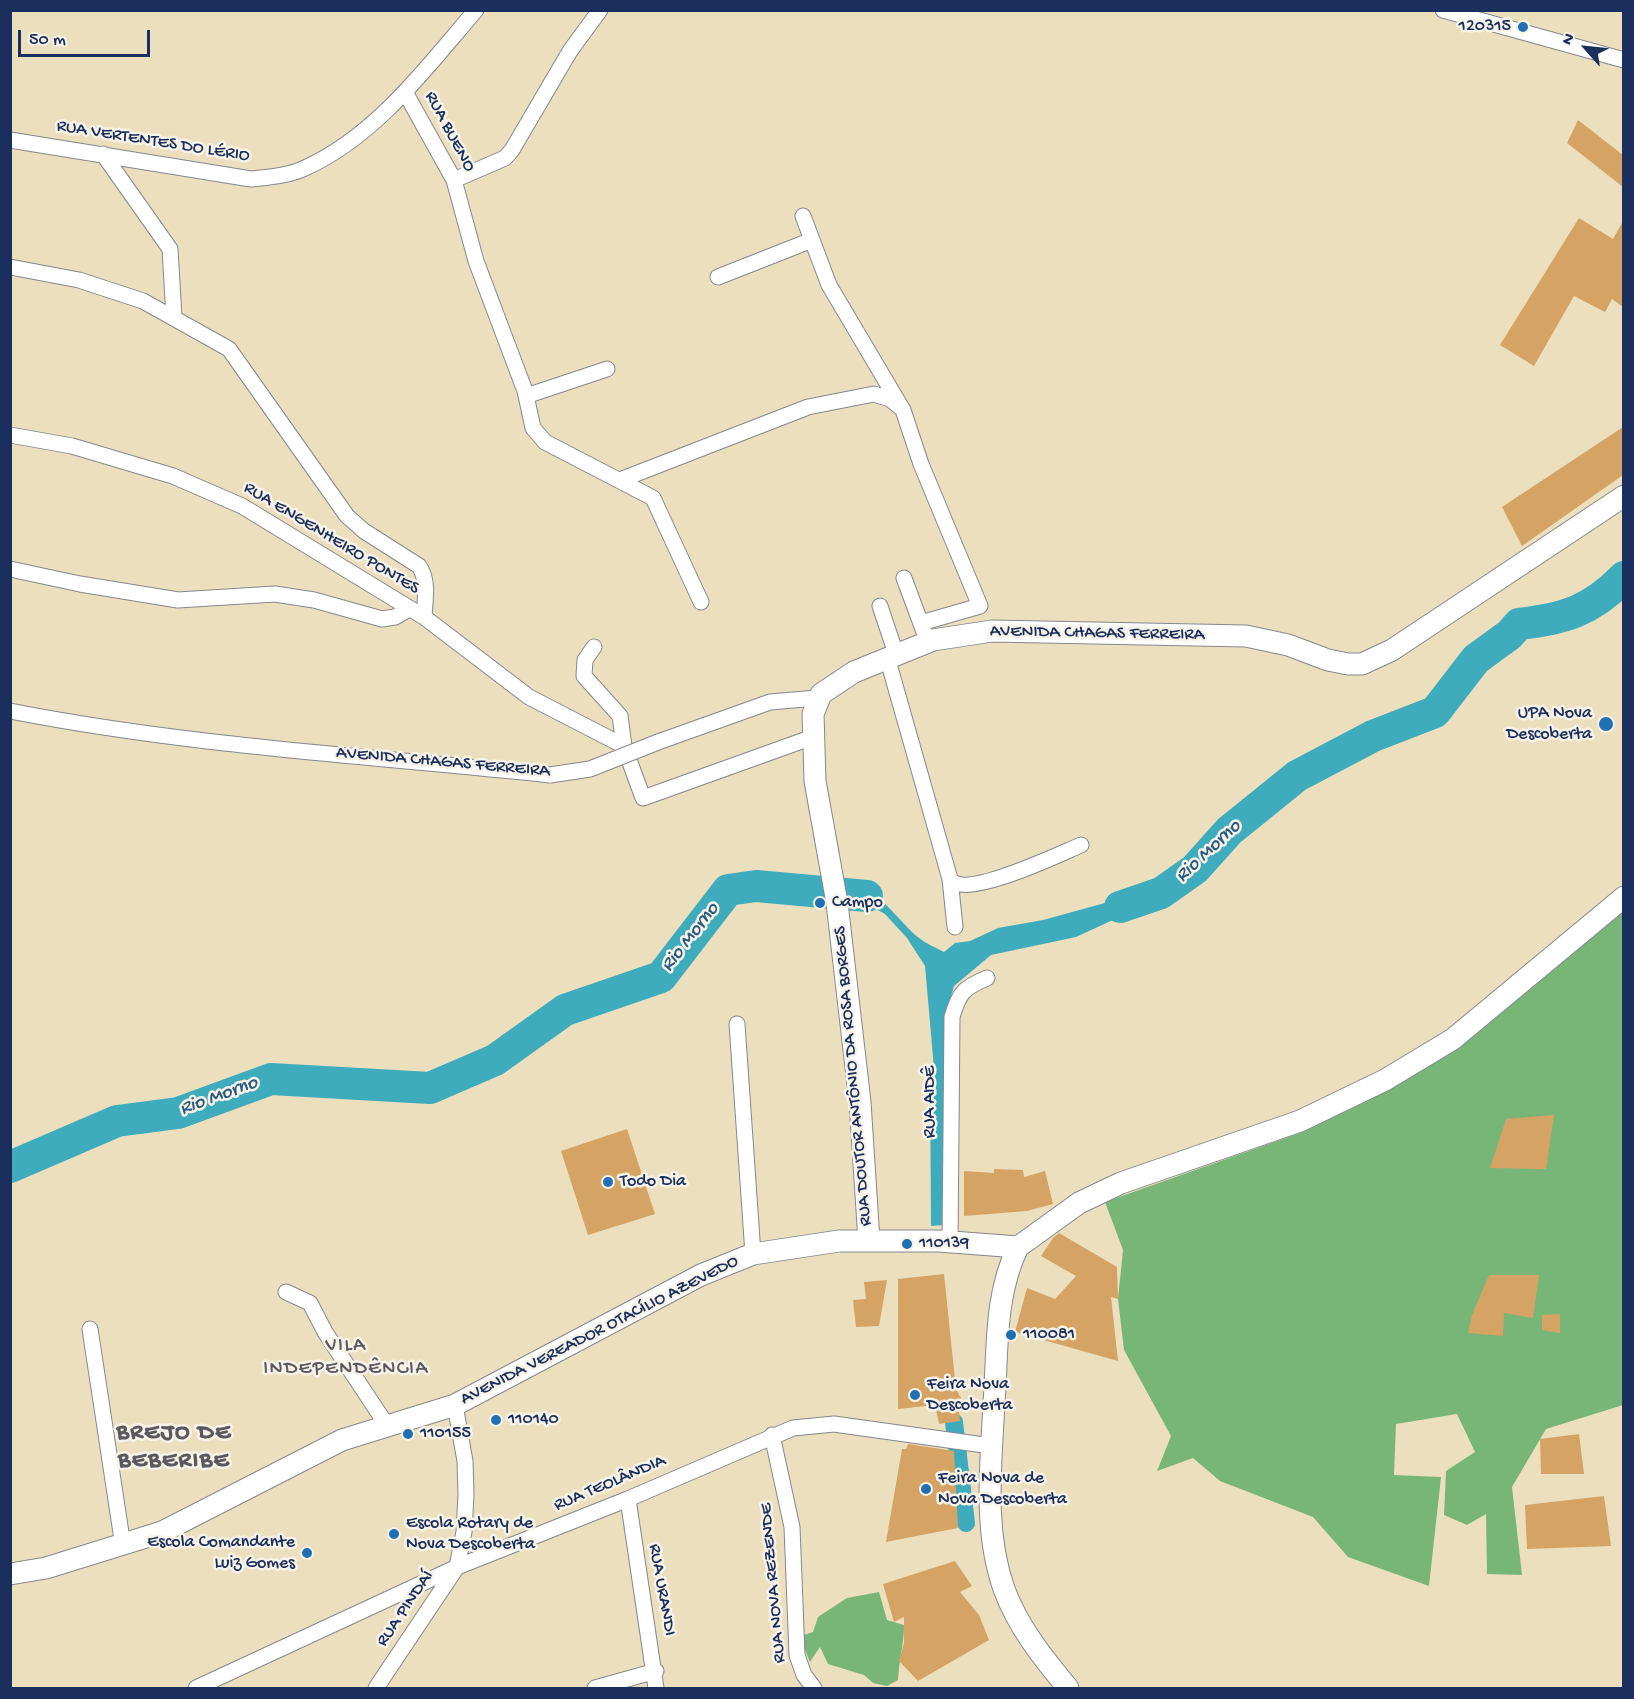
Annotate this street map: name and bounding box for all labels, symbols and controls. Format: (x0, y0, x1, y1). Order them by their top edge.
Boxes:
place label: 120315 (1459, 16, 1511, 38)
scale bar (21, 18, 153, 56)
north arrow (1556, 18, 1616, 78)
marker: 120315 (1516, 20, 1530, 34)
text: 50 m (29, 30, 66, 51)
text: N (1559, 31, 1580, 49)
street label: RUA BUENO (419, 88, 479, 176)
street label: RUA VERTENTES DO LÉRIO (55, 116, 251, 168)
street label: RUA ENGENHEIRO PONTES (239, 478, 423, 600)
street label: AVENIDA CHAGAS FERREIRA (990, 621, 1204, 647)
place label: UPA Nova Descoberta (1506, 703, 1592, 746)
marker: UPA Nova Descoberta (1597, 715, 1615, 733)
street label: AVENIDA CHAGAS FERREIRA (335, 743, 551, 783)
water label: Rio Morno (1171, 816, 1247, 888)
place label: Campo (832, 892, 883, 914)
marker: Campo (813, 896, 827, 910)
water label: Rio Morno (657, 899, 725, 977)
street label: RUA DOUTOR ANTÔNIO DA ROSA BORGES (830, 925, 878, 1227)
street label: RUA AIDÊ (920, 1066, 942, 1138)
water label: Rio Morno (177, 1072, 261, 1122)
place label: Todo Dia (620, 1171, 686, 1193)
marker: Todo Dia (601, 1175, 615, 1189)
place label: 110139 (919, 1233, 969, 1255)
marker: 110139 (900, 1237, 914, 1251)
street label: AVENIDA VEREADOR OTACÍLIO AZEVEDO (457, 1251, 743, 1411)
place label: 110081 (1023, 1324, 1075, 1346)
marker: 110081 (1004, 1328, 1018, 1342)
district label: VILA INDEPENDÊNCIA (263, 1335, 429, 1382)
place label: Feira Nova Descoberta (927, 1374, 1013, 1416)
marker: Feira Nova Descoberta (908, 1388, 922, 1402)
place label: 110140 (508, 1409, 559, 1431)
marker: 110140 (489, 1413, 503, 1427)
district label: BREJO DE BEBERIBE (116, 1420, 232, 1476)
place label: 110155 (420, 1423, 471, 1445)
marker: 110155 (401, 1427, 415, 1441)
street label: RUA TEOLÂNDIA (551, 1451, 669, 1517)
place label: Feira Nova de Nova Descoberta (938, 1468, 1067, 1510)
marker: Feira Nova de Nova Descoberta (919, 1482, 933, 1496)
street label: RUA NOVA REZENDE (756, 1502, 792, 1664)
place label: Escola Rotary de Nova Descoberta (406, 1513, 535, 1556)
marker: Escola Rotary de Nova Descoberta (387, 1527, 401, 1541)
place label: Escola Comandante Luiz Gomes (147, 1532, 295, 1574)
street label: RUA URANDI (642, 1542, 680, 1638)
marker: Escola Comandante Luiz Gomes (300, 1546, 314, 1560)
street label: RUA PINDAÍ (373, 1567, 439, 1651)

